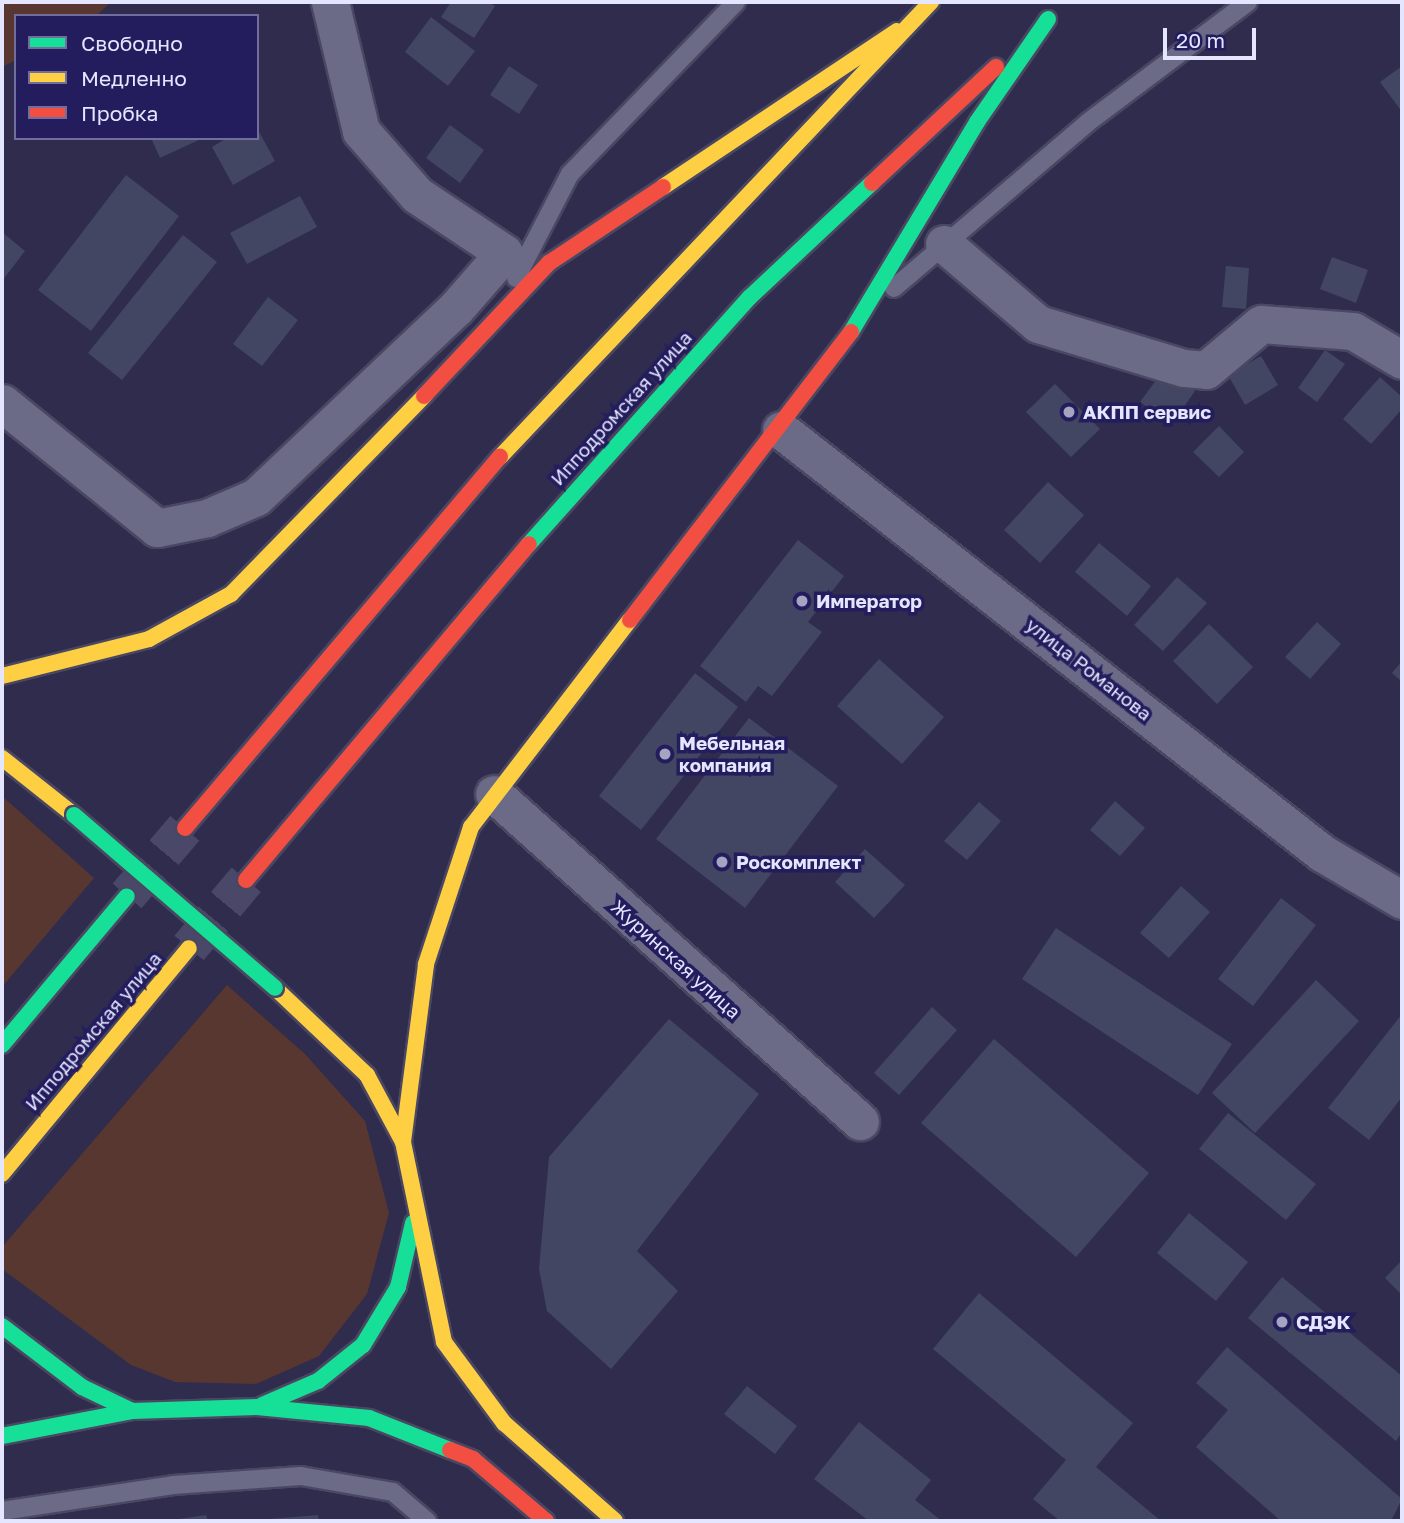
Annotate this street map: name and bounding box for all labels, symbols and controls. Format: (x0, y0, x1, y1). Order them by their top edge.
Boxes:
legend (14, 14, 259, 140)
scale bar (1166, 14, 1259, 58)
text: 20 m (1176, 27, 1225, 53)
text: Свободно (81, 30, 183, 56)
text: Медленно (81, 65, 187, 91)
text: Пробка (81, 100, 159, 126)
street label: Ипподромская улица (546, 326, 696, 490)
place label: АКПП сервис (1083, 401, 1211, 423)
marker: АКПП сервис (1061, 404, 1077, 420)
place label: Император (816, 590, 922, 612)
marker: Император (794, 593, 810, 609)
street label: улица Романова (1022, 613, 1156, 725)
place label: Мебельная компания (679, 732, 785, 776)
marker: Мебельная компания (657, 746, 673, 762)
place label: Роскомплект (736, 851, 861, 873)
marker: Роскомплект (714, 854, 730, 870)
street label: Журинская улица (607, 895, 745, 1023)
street label: Ипподромская улица (20, 947, 166, 1115)
place label: СДЭК (1296, 1311, 1351, 1333)
marker: СДЭК (1274, 1314, 1290, 1330)

